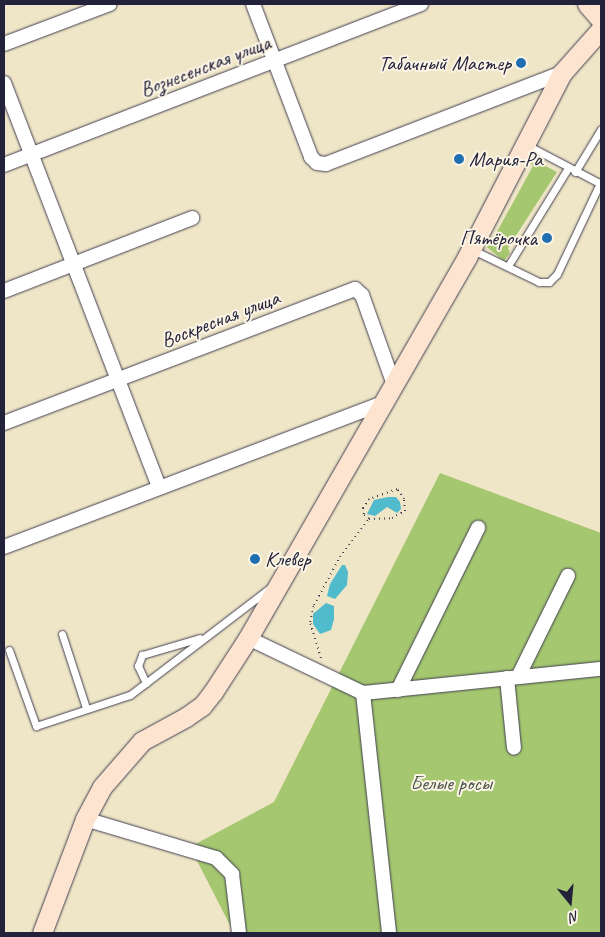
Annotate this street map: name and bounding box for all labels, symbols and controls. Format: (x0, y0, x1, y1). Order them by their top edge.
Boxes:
street label: Вознесенская улица (136, 29, 274, 103)
place label: Табачный Мастер (379, 50, 511, 76)
marker: Табачный Мастер (515, 57, 527, 69)
place label: Мария-Ра (469, 146, 542, 172)
marker: Мария-Ра (453, 153, 465, 165)
place label: Пятёрочка (460, 225, 537, 251)
marker: Пятёрочка (541, 232, 553, 244)
street label: Воскресная улица (157, 285, 283, 353)
place label: Клевер (265, 546, 311, 572)
marker: Клевер (249, 553, 261, 565)
park label: Белые росы (410, 770, 492, 796)
north arrow (545, 877, 595, 927)
text: N (568, 907, 581, 926)

